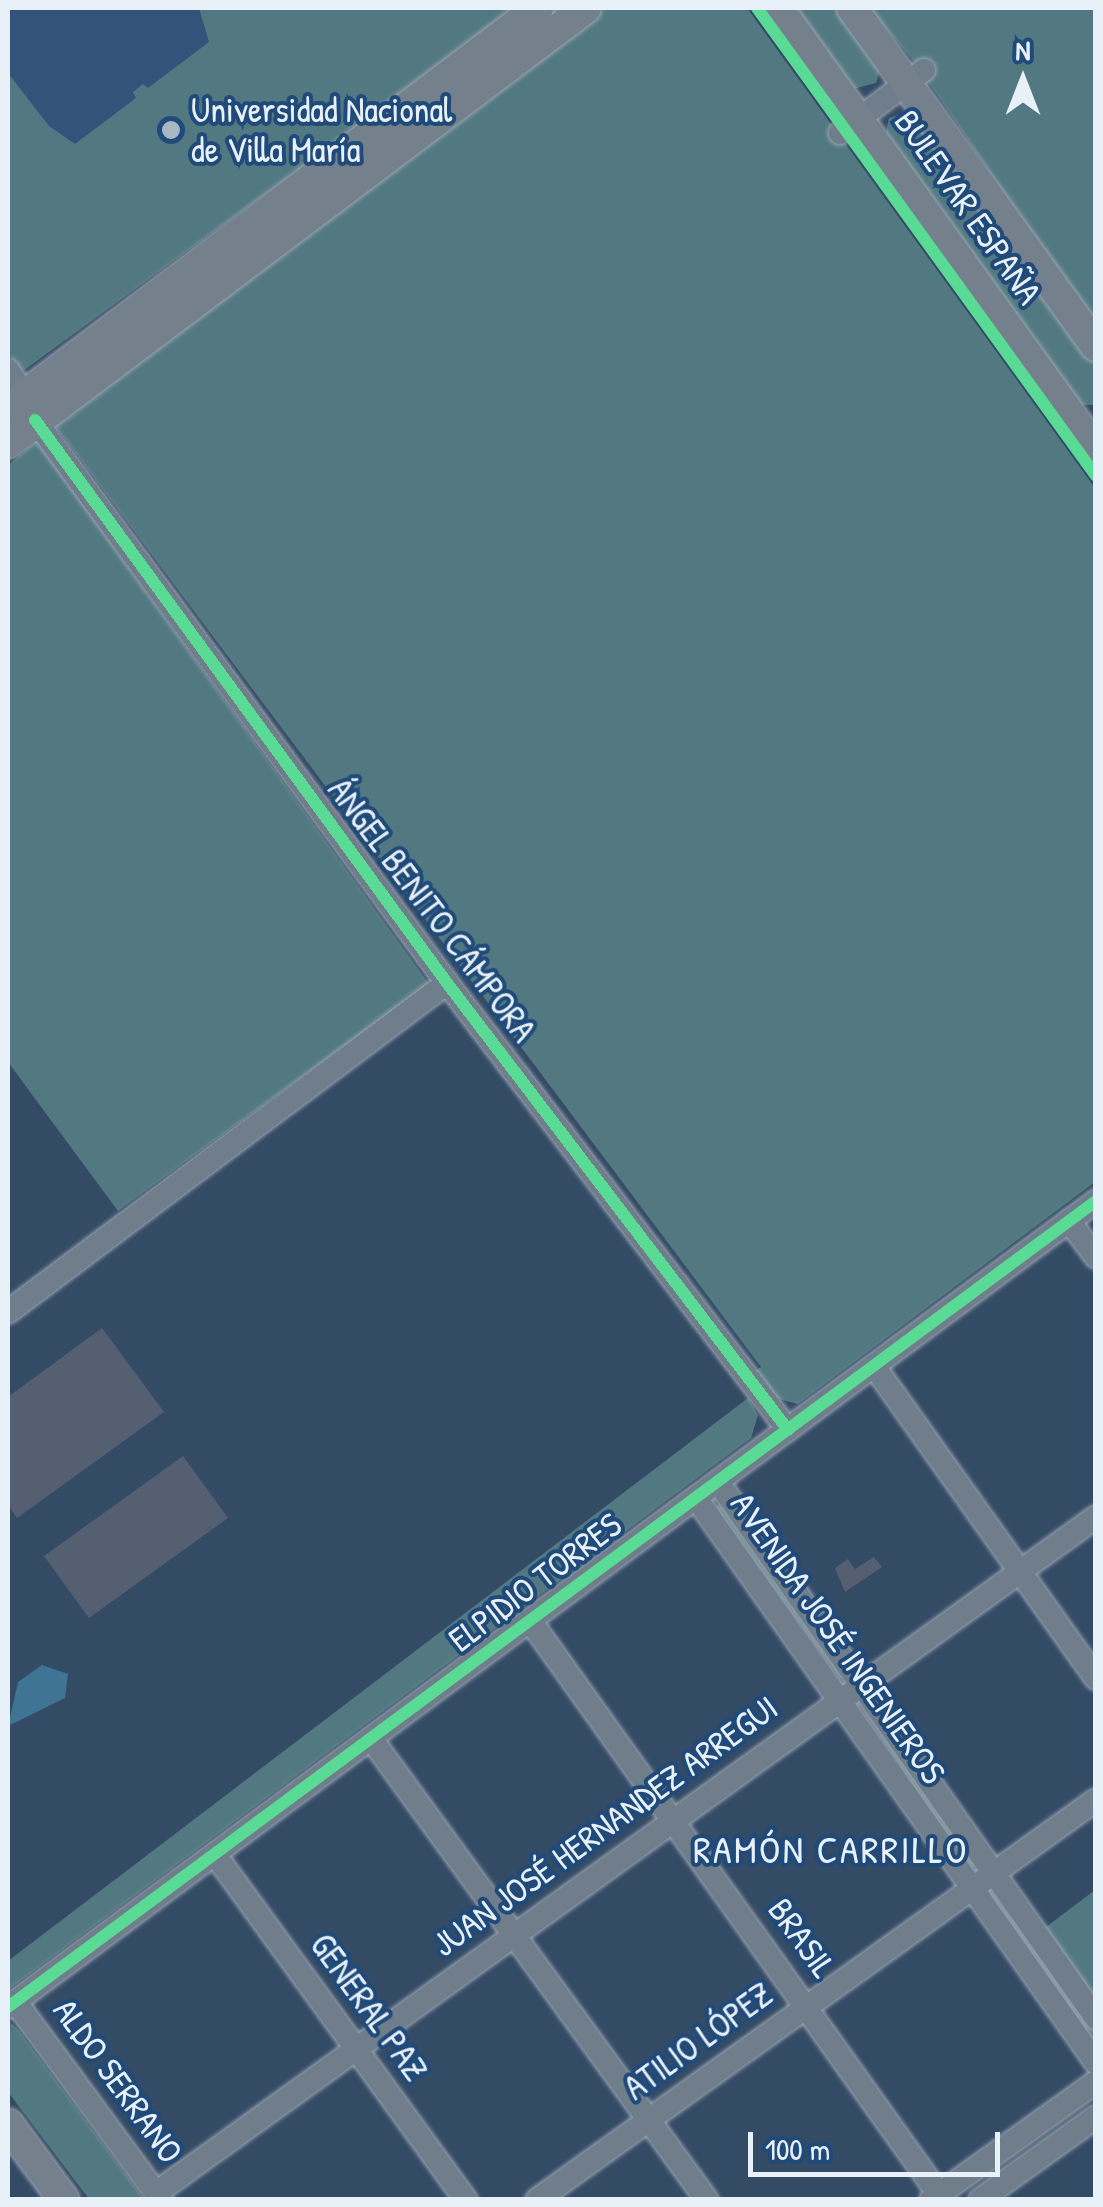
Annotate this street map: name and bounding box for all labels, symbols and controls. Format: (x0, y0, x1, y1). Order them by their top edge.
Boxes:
north arrow (973, 30, 1073, 130)
text: N (1016, 31, 1030, 69)
place label: Universidad Nacional de Villa María (191, 89, 452, 171)
street label: BULEVAR ESPAÑA (886, 102, 1050, 312)
marker: Universidad Nacional de Villa María (160, 119, 182, 141)
street label: ÁNGEL BENITO CÁMPORA (319, 770, 545, 1050)
street label: AVENIDA JOSÉ INGENIEROS (722, 1484, 954, 1792)
street label: ELPIDIO TORRES (440, 1504, 630, 1660)
street label: JUAN JOSÉ HERNANDEZ ARREGUI (424, 1687, 786, 1965)
district label: RAMÓN CARRILLO (693, 1827, 969, 1873)
street label: BRASIL (759, 1890, 845, 1986)
street label: GENERAL PAZ (301, 1925, 437, 2089)
street label: ATILIO LÓPEZ (616, 1973, 780, 2109)
street label: ALDO SERRANO (44, 1991, 192, 2171)
scale bar (753, 2112, 1006, 2174)
text: 100 m (765, 2129, 830, 2169)

